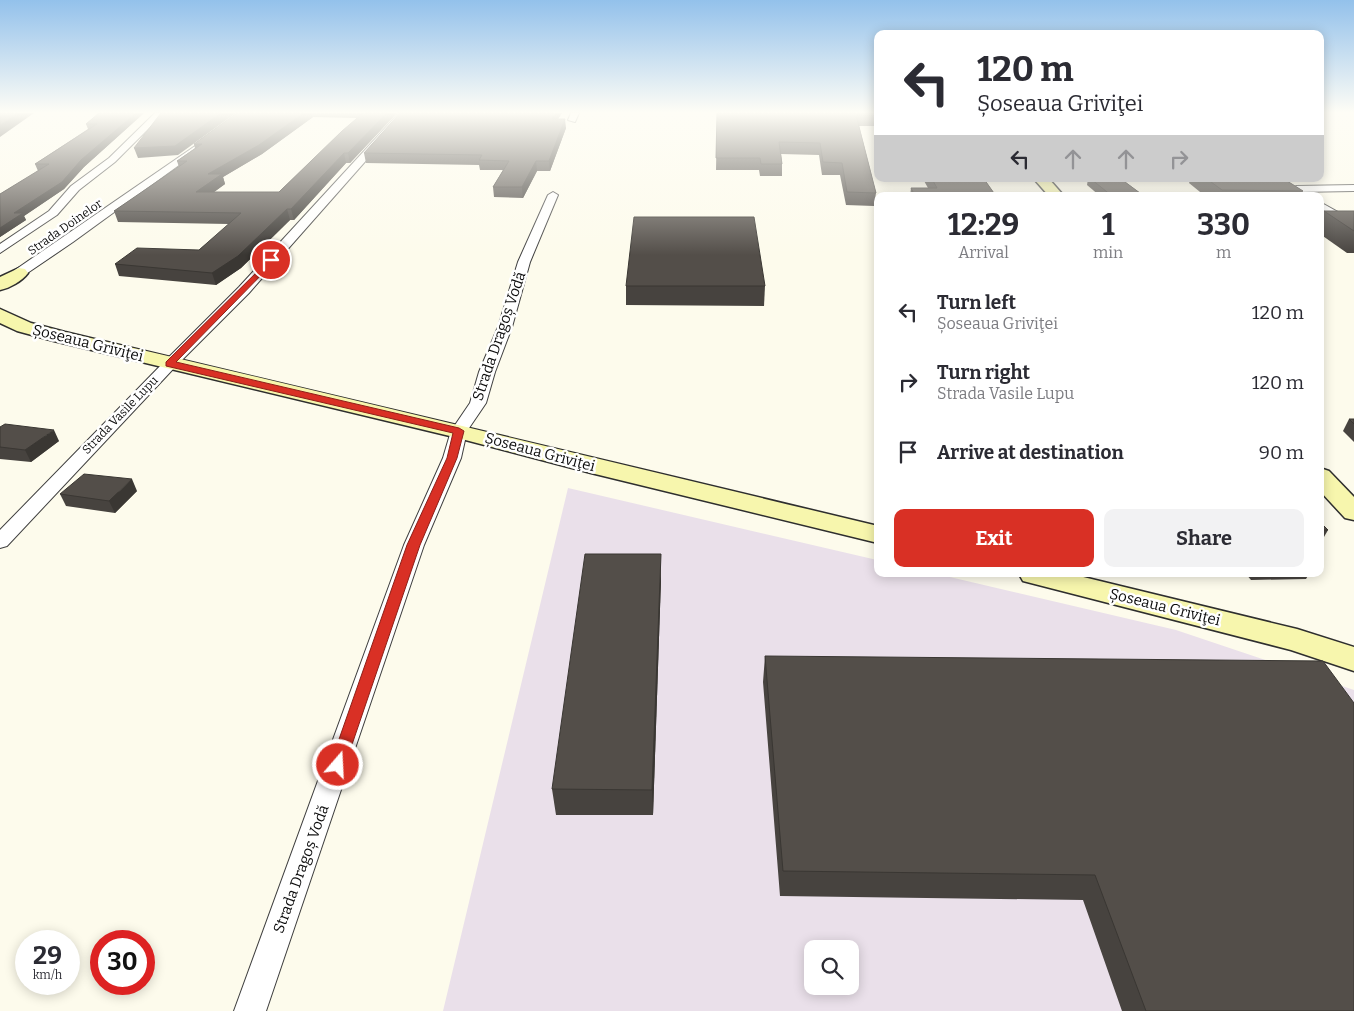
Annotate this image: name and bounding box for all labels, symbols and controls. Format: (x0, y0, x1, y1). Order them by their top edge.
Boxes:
text: 120 m (977, 48, 1074, 90)
icon: left (894, 50, 959, 115)
text: Șoseaua Griviţei (977, 90, 1143, 117)
icon: left (1006, 145, 1034, 173)
icon: ahead (1059, 145, 1087, 173)
icon: ahead (1112, 145, 1140, 173)
icon: right (1165, 145, 1193, 173)
street label: Strada Doinelor (25, 196, 105, 258)
text: 12:29 (948, 207, 1019, 243)
text: 1 (1102, 207, 1115, 243)
text: 330 (1197, 207, 1250, 243)
pin (250, 239, 292, 281)
text: Arrival (958, 243, 1009, 262)
text: min (1093, 243, 1123, 262)
text: m (1216, 243, 1231, 262)
icon: arrive (257, 246, 285, 274)
street label: Strada Dragoș Vodă (468, 269, 530, 403)
text: Turn left (937, 291, 1016, 314)
icon: left (894, 298, 922, 326)
text: 120 m (1252, 301, 1304, 324)
text: Șoseaua Griviţei (937, 314, 1058, 333)
street label: Șoseaua Griviţei (31, 321, 146, 367)
text: Turn right (937, 361, 1030, 384)
icon: right (894, 368, 922, 396)
text: 120 m (1252, 371, 1304, 394)
street label: Strada Vasile Lupu (79, 373, 161, 457)
text: Strada Vasile Lupu (937, 384, 1074, 403)
street label: Șoseaua Griviţei (483, 429, 598, 476)
icon: arrive (894, 438, 922, 466)
text: Arrive at destination (937, 441, 1124, 464)
text: 90 m (1259, 441, 1304, 464)
button: Exit (894, 509, 1094, 567)
button: Share (1104, 509, 1304, 567)
street label: Șoseaua Griviţei (1108, 585, 1223, 631)
position arrow (311, 738, 363, 790)
street label: Strada Dragoș Vodă (269, 802, 334, 936)
speed limit sign: 30 (90, 930, 155, 995)
map controls (804, 940, 859, 995)
button: search (804, 940, 859, 995)
text: 29 (33, 941, 62, 971)
text: km/h (33, 968, 62, 982)

